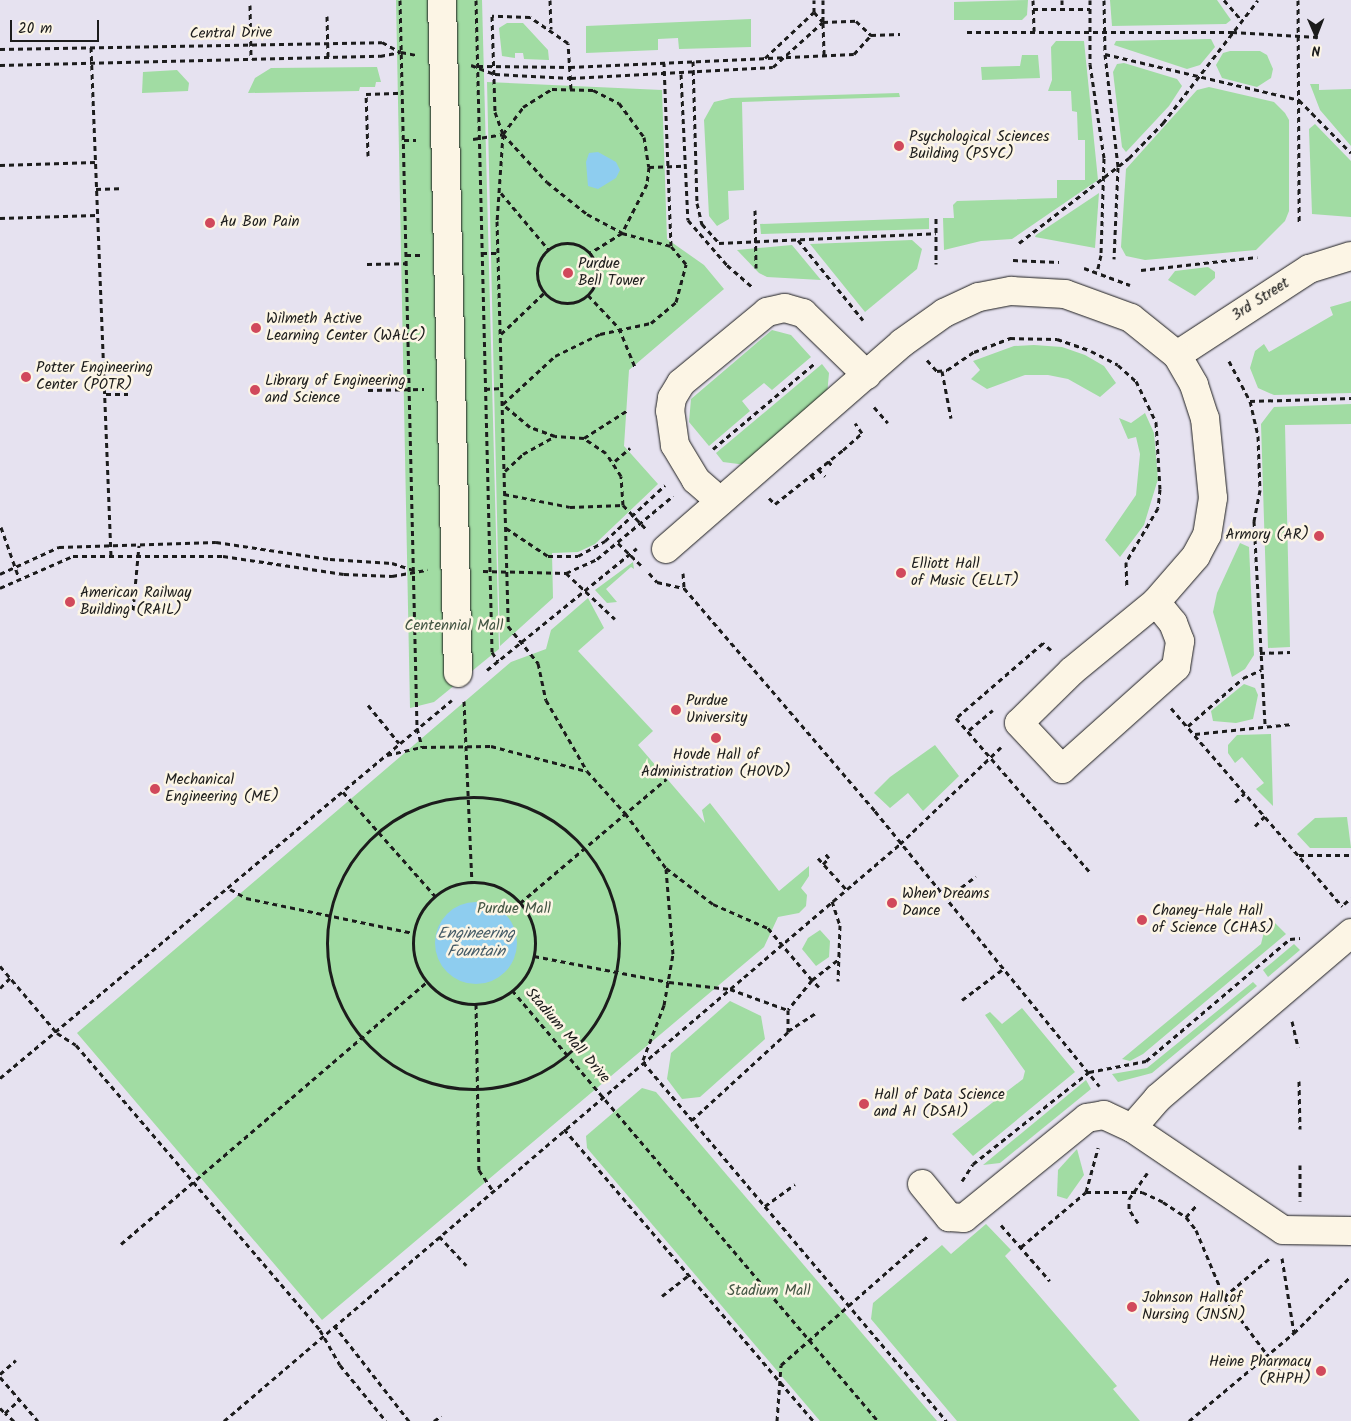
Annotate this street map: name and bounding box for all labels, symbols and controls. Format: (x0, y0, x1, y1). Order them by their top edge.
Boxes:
scale bar (12, 10, 101, 42)
north arrow (1291, 10, 1341, 60)
text: 20 m (18, 17, 52, 41)
street label: Central Drive (190, 24, 272, 44)
text: N (1312, 39, 1321, 61)
place label: Psychological Sciences Building (PSYC) (909, 128, 1049, 163)
marker: Psychological Sciences Building (PSYC) (893, 140, 905, 152)
place label: Au Bon Pain (220, 214, 299, 232)
marker: Au Bon Pain (204, 217, 216, 229)
place label: Purdue Bell Tower (578, 255, 644, 290)
marker: Purdue Bell Tower (562, 267, 574, 279)
street label: 3rd Street (1229, 275, 1293, 325)
place label: Wilmeth Active Learning Center (WALC) (266, 310, 426, 345)
marker: Wilmeth Active Learning Center (WALC) (250, 322, 262, 334)
place label: Potter Engineering Center (POTR) (36, 359, 153, 394)
marker: Potter Engineering Center (POTR) (20, 371, 32, 383)
place label: Library of Engineering and Science (265, 372, 406, 407)
marker: Library of Engineering and Science (249, 384, 261, 396)
place label: Armory (AR) (1225, 527, 1309, 545)
marker: Armory (AR) (1313, 530, 1325, 542)
place label: Elliott Hall of Music (ELLT) (911, 555, 1019, 590)
marker: Elliott Hall of Music (ELLT) (895, 567, 907, 579)
place label: American Railway Building (RAIL) (80, 584, 191, 619)
marker: American Railway Building (RAIL) (64, 596, 76, 608)
park label: Centennial Mall (405, 618, 503, 636)
place label: Purdue University (686, 692, 747, 727)
marker: Purdue University (670, 704, 682, 716)
marker: Hovde Hall of Administration (HOVD) (710, 732, 722, 744)
place label: Hovde Hall of Administration (HOVD) (641, 746, 791, 781)
place label: Mechanical Engineering (ME) (165, 771, 279, 806)
marker: Mechanical Engineering (ME) (149, 783, 161, 795)
place label: When Dreams Dance (902, 885, 989, 920)
marker: When Dreams Dance (886, 897, 898, 909)
park label: Purdue Mall (477, 901, 551, 919)
place label: Chaney-Hale Hall of Science (CHAS) (1152, 902, 1274, 937)
marker: Chaney-Hale Hall of Science (CHAS) (1136, 914, 1148, 926)
water label: Engineering Fountain (437, 924, 515, 962)
street label: Stadium Mall Drive (521, 985, 613, 1087)
place label: Hall of Data Science and AI (DSAI) (874, 1086, 1005, 1121)
marker: Hall of Data Science and AI (DSAI) (858, 1098, 870, 1110)
park label: Stadium Mall (727, 1283, 811, 1301)
place label: Johnson Hall of Nursing (JNSN) (1142, 1289, 1246, 1324)
marker: Johnson Hall of Nursing (JNSN) (1126, 1301, 1138, 1313)
place label: Heine Pharmacy (RHPH) (1209, 1353, 1311, 1388)
marker: Heine Pharmacy (RHPH) (1315, 1365, 1327, 1377)

